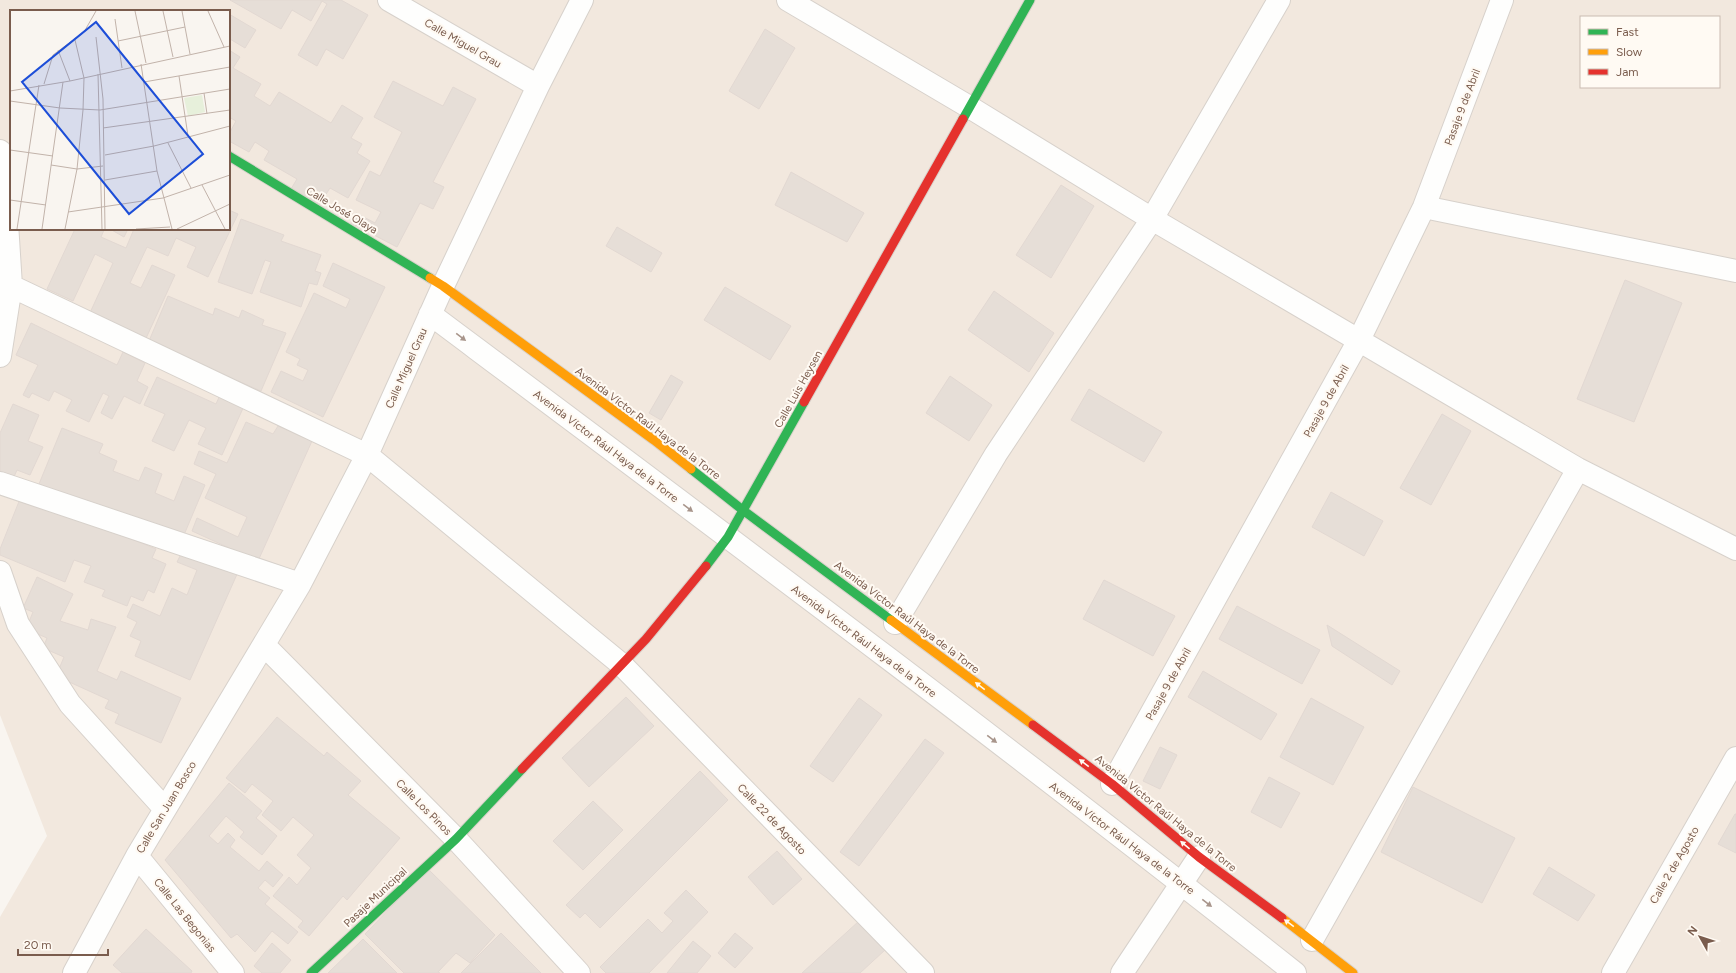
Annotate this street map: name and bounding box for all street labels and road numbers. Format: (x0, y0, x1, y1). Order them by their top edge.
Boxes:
street label: Calle Miguel Grau (422, 16, 503, 71)
street label: Pasaje 9 de Abril (1442, 67, 1483, 147)
street label: Calle José Olaya (304, 184, 380, 237)
street label: Calle Miguel Grau (383, 326, 430, 410)
street label: Calle Luis Heysen (772, 348, 825, 430)
street label: Pasaje 9 de Abril (1301, 363, 1352, 440)
street label: Avenida Víctor Raúl Haya de la Torre (573, 365, 723, 482)
street label: Avenida Víctor Rául Haya de la Torre (531, 388, 681, 505)
street label: Avenida Víctor Raúl Haya de la Torre (832, 559, 982, 676)
street label: Avenida Víctor Rául Haya de la Torre (789, 583, 939, 700)
street label: Pasaje 9 de Abril (1143, 646, 1194, 723)
street label: Avenida Víctor Raúl Haya de la Torre (1092, 752, 1239, 874)
street label: Calle San Juan Bosco (134, 759, 199, 856)
street label: Calle Los Pinos (393, 777, 454, 838)
street label: Avenida Víctor Rául Haya de la Torre (1047, 780, 1197, 897)
street label: Calle 22 de Agosto (735, 781, 809, 857)
street label: Calle 2 de Agosto (1647, 824, 1702, 906)
street label: Pasaje Municipal (341, 865, 410, 930)
street label: Calle Las Begonias (151, 876, 218, 955)

